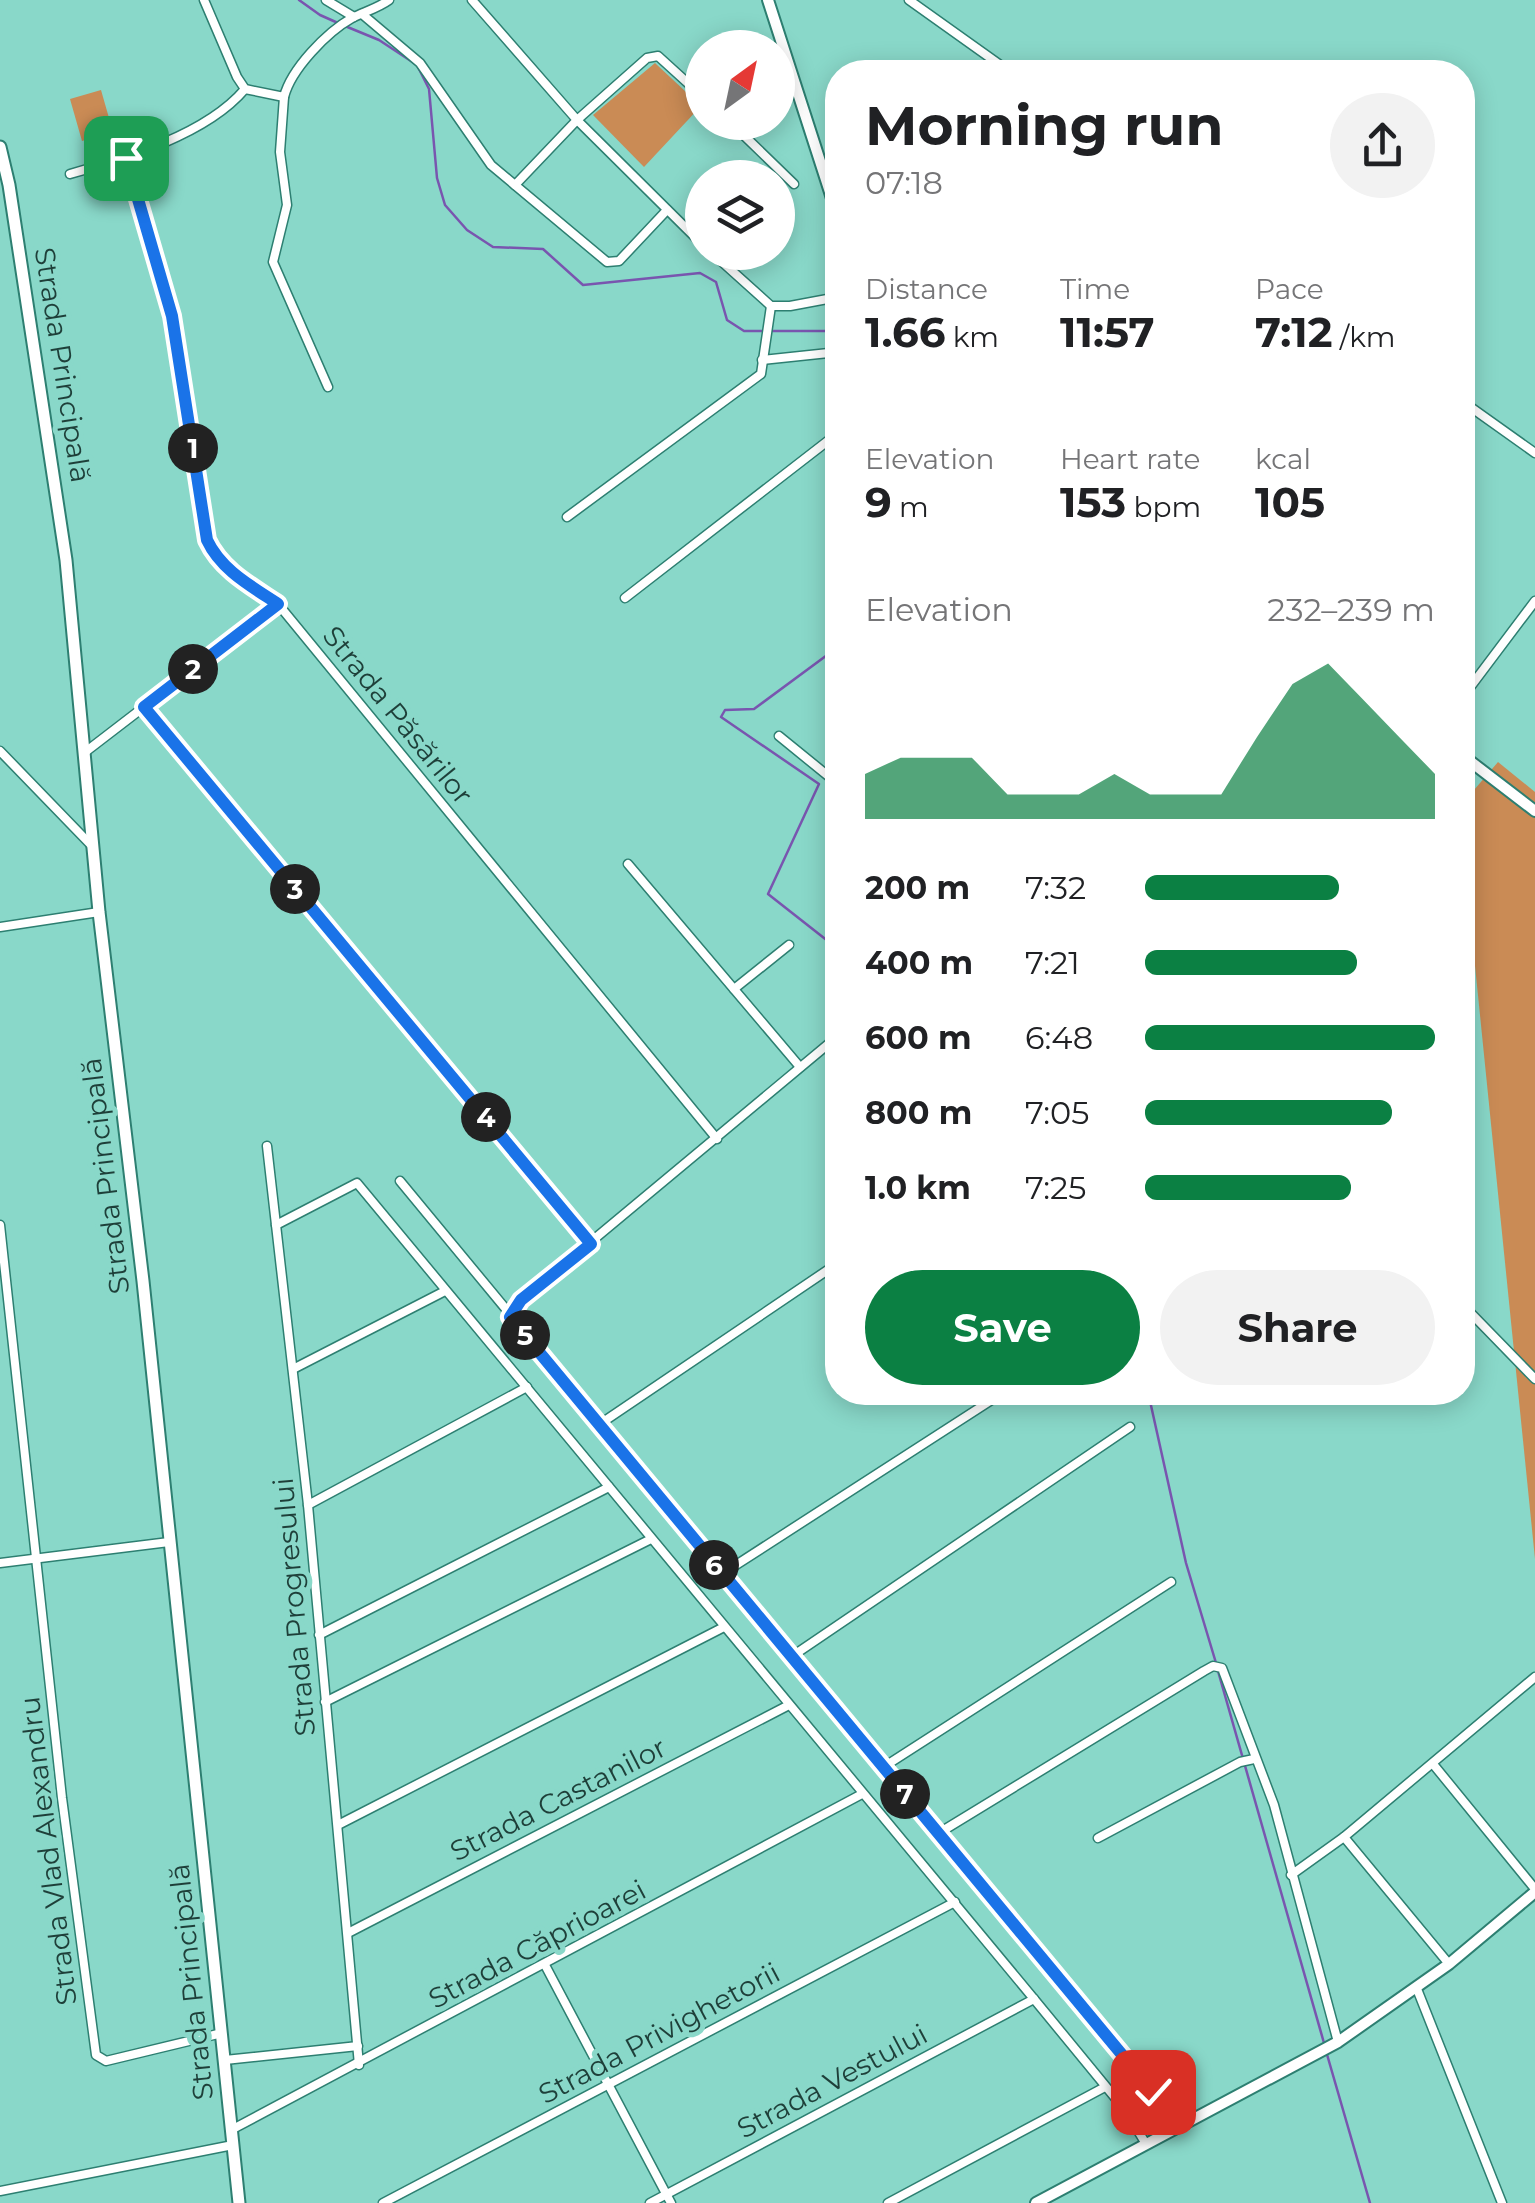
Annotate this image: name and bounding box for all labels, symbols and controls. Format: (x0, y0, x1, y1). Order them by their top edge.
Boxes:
north arrow (685, 30, 795, 140)
map controls (685, 30, 795, 270)
text: Morning run (865, 92, 1223, 159)
button: share (1330, 93, 1435, 198)
pin (84, 116, 169, 201)
icon: arrive (99, 131, 154, 186)
button: layers (685, 160, 795, 270)
text: 07:18 (865, 163, 943, 202)
street label: Strada Principală (28, 245, 98, 485)
text: Distance (865, 272, 988, 306)
text: Time (1060, 272, 1130, 306)
text: Pace (1255, 272, 1324, 306)
text: 1.66 (865, 306, 945, 358)
text: 11:57 (1060, 306, 1154, 358)
text: 7:12 (1255, 306, 1332, 358)
text: km (945, 320, 999, 354)
text: /km (1332, 320, 1396, 354)
pin: 1 (168, 423, 218, 473)
text: 1 (188, 431, 198, 465)
text: Elevation (865, 442, 994, 476)
text: Heart rate (1060, 442, 1201, 476)
text: kcal (1255, 442, 1311, 476)
text: 9 (865, 476, 892, 528)
text: 153 (1060, 476, 1126, 528)
text: 105 (1255, 476, 1325, 528)
text: m (892, 490, 929, 524)
text: bpm (1126, 490, 1201, 524)
text: Elevation (865, 590, 1013, 629)
text: 232–239 m (1267, 590, 1435, 629)
street label: Strada Păsărilor (316, 619, 480, 811)
pin: 2 (168, 644, 218, 694)
text: 2 (185, 652, 201, 686)
pin: 3 (270, 864, 320, 914)
text: 200 m (865, 868, 970, 907)
text: 7:32 (1025, 868, 1086, 907)
text: 3 (287, 872, 303, 906)
text: 400 m (865, 943, 973, 982)
text: 7:21 (1025, 943, 1080, 982)
text: 600 m (865, 1018, 971, 1057)
text: 6:48 (1025, 1018, 1093, 1057)
street label: Strada Principală (74, 1056, 136, 1296)
pin: 4 (461, 1092, 511, 1142)
text: 800 m (865, 1093, 972, 1132)
text: 7:05 (1025, 1093, 1089, 1132)
text: 4 (476, 1100, 496, 1134)
text: 1.0 km (865, 1168, 971, 1207)
text: 7:25 (1025, 1168, 1086, 1207)
button: Save (865, 1270, 1140, 1385)
button: Share (1160, 1270, 1435, 1385)
pin: 5 (500, 1310, 550, 1360)
text: 5 (517, 1318, 533, 1352)
street label: Strada Progresului (266, 1476, 322, 1738)
pin: 6 (689, 1540, 739, 1590)
text: 6 (705, 1548, 723, 1582)
street label: Strada Vlad Alexandru (12, 1695, 84, 2007)
street label: Strada Castanilor (444, 1730, 672, 1868)
pin: 7 (880, 1769, 930, 1819)
text: 7 (896, 1777, 914, 1811)
street label: Strada Principală (162, 1862, 220, 2102)
street label: Strada Căprioarei (423, 1872, 651, 2016)
street label: Strada Privighetorii (533, 1955, 785, 2111)
street label: Strada Vestului (731, 2017, 933, 2145)
pin (1111, 2050, 1196, 2135)
icon: check (1126, 2065, 1181, 2120)

